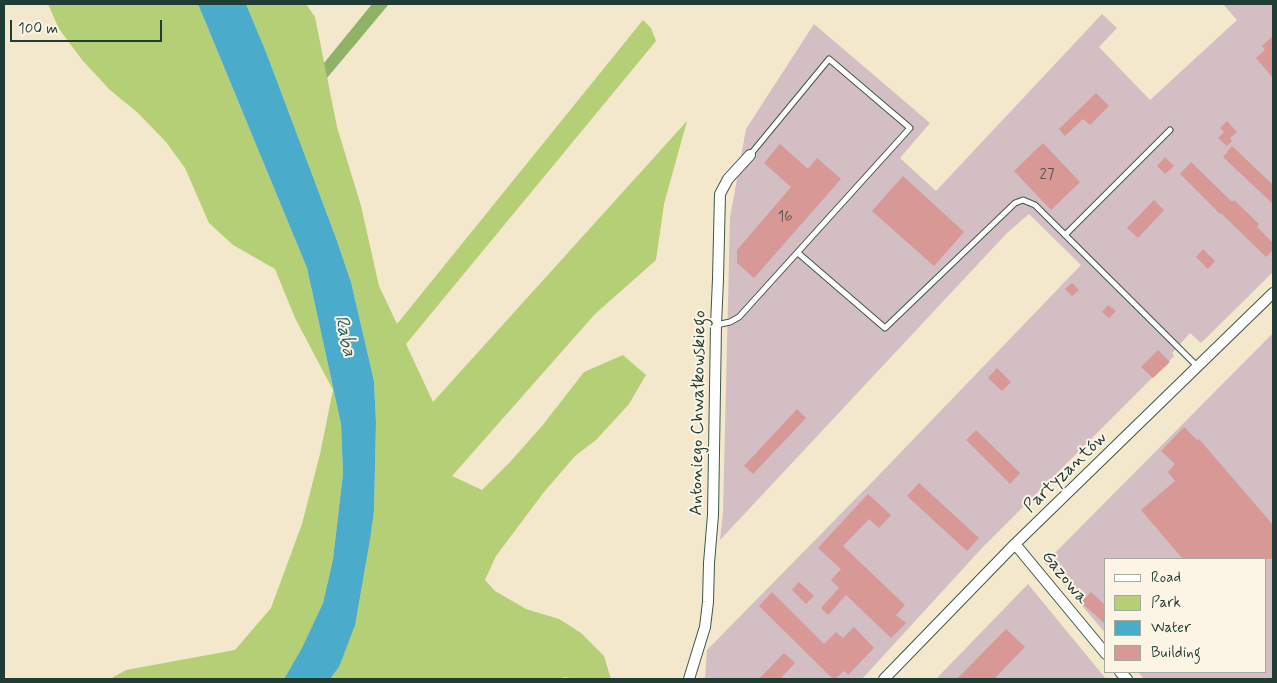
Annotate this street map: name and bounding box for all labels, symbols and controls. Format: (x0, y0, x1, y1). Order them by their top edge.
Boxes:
scale bar (12, 10, 165, 42)
text: 100 m (18, 19, 58, 39)
house number: 27 (1040, 167, 1054, 185)
house number: 16 (778, 209, 792, 227)
street label: Antoniego Chwałkowskiego (686, 310, 712, 516)
water label: Raba (328, 313, 360, 359)
street label: Partyzantów (1020, 428, 1112, 518)
street label: Gazowa (1036, 547, 1092, 609)
legend (1104, 558, 1267, 673)
text: Road (1151, 568, 1181, 588)
text: Park (1151, 593, 1181, 613)
text: Water (1151, 618, 1191, 638)
text: Building (1151, 643, 1201, 663)

